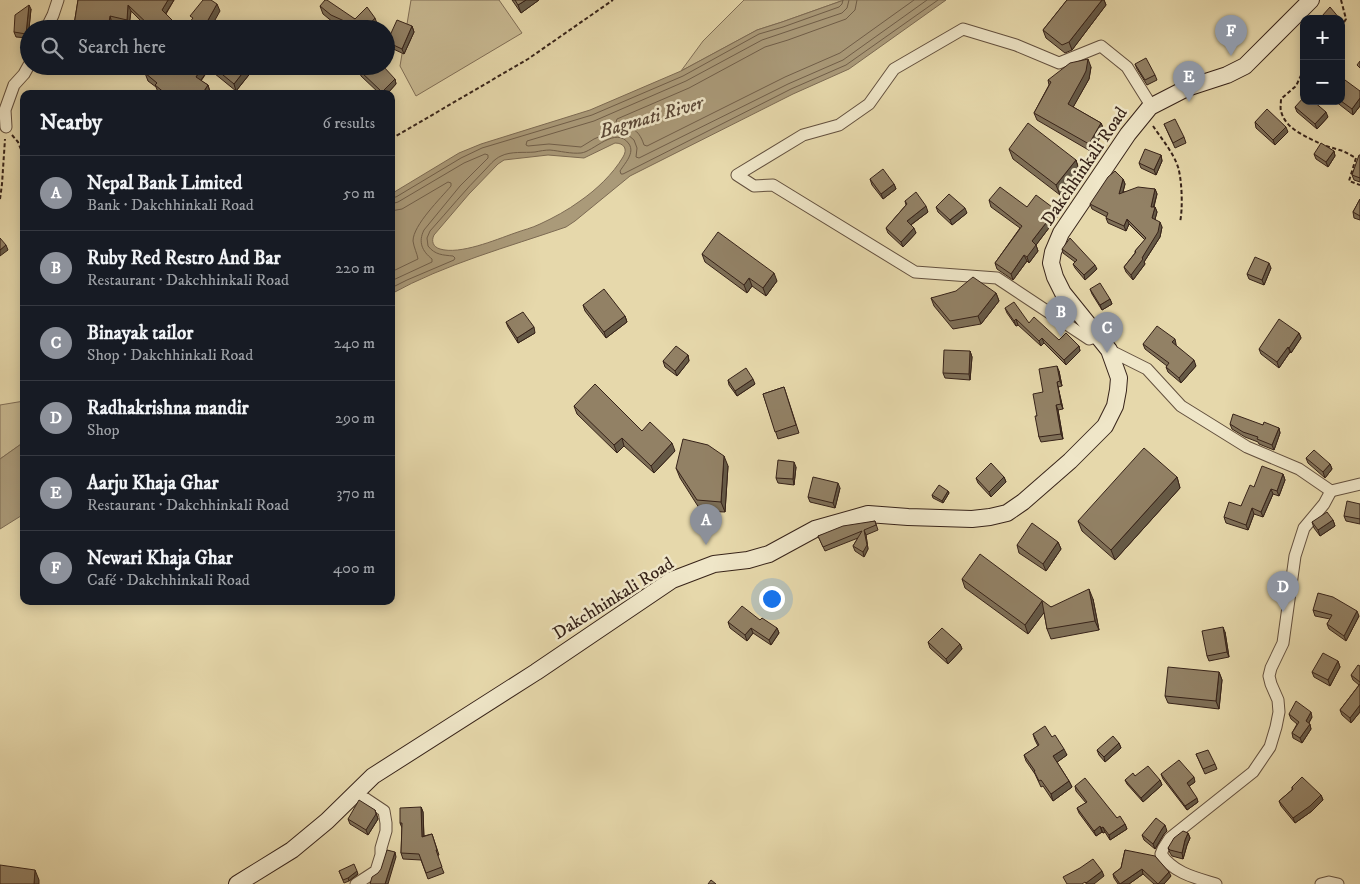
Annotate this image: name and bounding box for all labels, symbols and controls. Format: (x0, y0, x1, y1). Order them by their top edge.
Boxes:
pin: F (1215, 15, 1247, 56)
map controls (1300, 15, 1345, 105)
button: + (1300, 15, 1345, 60)
search box (20, 20, 395, 75)
icon: search (38, 34, 66, 62)
text: Search here (78, 36, 166, 59)
button: − (1300, 60, 1345, 105)
pin: E (1173, 61, 1205, 102)
water label: Bagmati River (596, 91, 708, 143)
street label: Dakchhinkali Road (1037, 103, 1133, 230)
text: Nearby (40, 110, 102, 136)
text: 6 results (322, 113, 375, 133)
text: Nepal Bank Limited (87, 172, 242, 195)
text: A (51, 183, 61, 203)
text: 50 m (343, 183, 375, 203)
text: Bank · Dakchhinkali Road (87, 195, 254, 215)
text: Ruby Red Restro And Bar (87, 247, 281, 270)
text: B (51, 258, 61, 278)
text: 220 m (335, 258, 375, 278)
text: Restaurant · Dakchhinkali Road (87, 270, 289, 290)
pin: B (1045, 296, 1077, 337)
pin: C (1091, 312, 1123, 353)
text: Binayak tailor (87, 322, 193, 345)
text: C (51, 333, 61, 353)
text: 240 m (334, 333, 375, 353)
text: Shop · Dakchhinkali Road (87, 345, 253, 365)
text: Radhakrishna mandir (87, 397, 249, 420)
text: D (50, 408, 62, 428)
text: 290 m (335, 408, 375, 428)
text: Shop (87, 420, 120, 440)
text: Aarju Khaja Ghar (87, 472, 219, 495)
text: E (50, 483, 62, 503)
text: 370 m (337, 483, 375, 503)
text: Restaurant · Dakchhinkali Road (87, 495, 289, 515)
pin: A (690, 504, 722, 545)
text: Newari Khaja Ghar (87, 547, 233, 570)
street label: Dakchhinkali Road (549, 553, 678, 645)
text: F (51, 558, 61, 578)
text: 400 m (333, 558, 375, 578)
text: Café · Dakchhinkali Road (87, 570, 250, 590)
pin: D (1267, 571, 1299, 612)
your location (759, 586, 785, 612)

